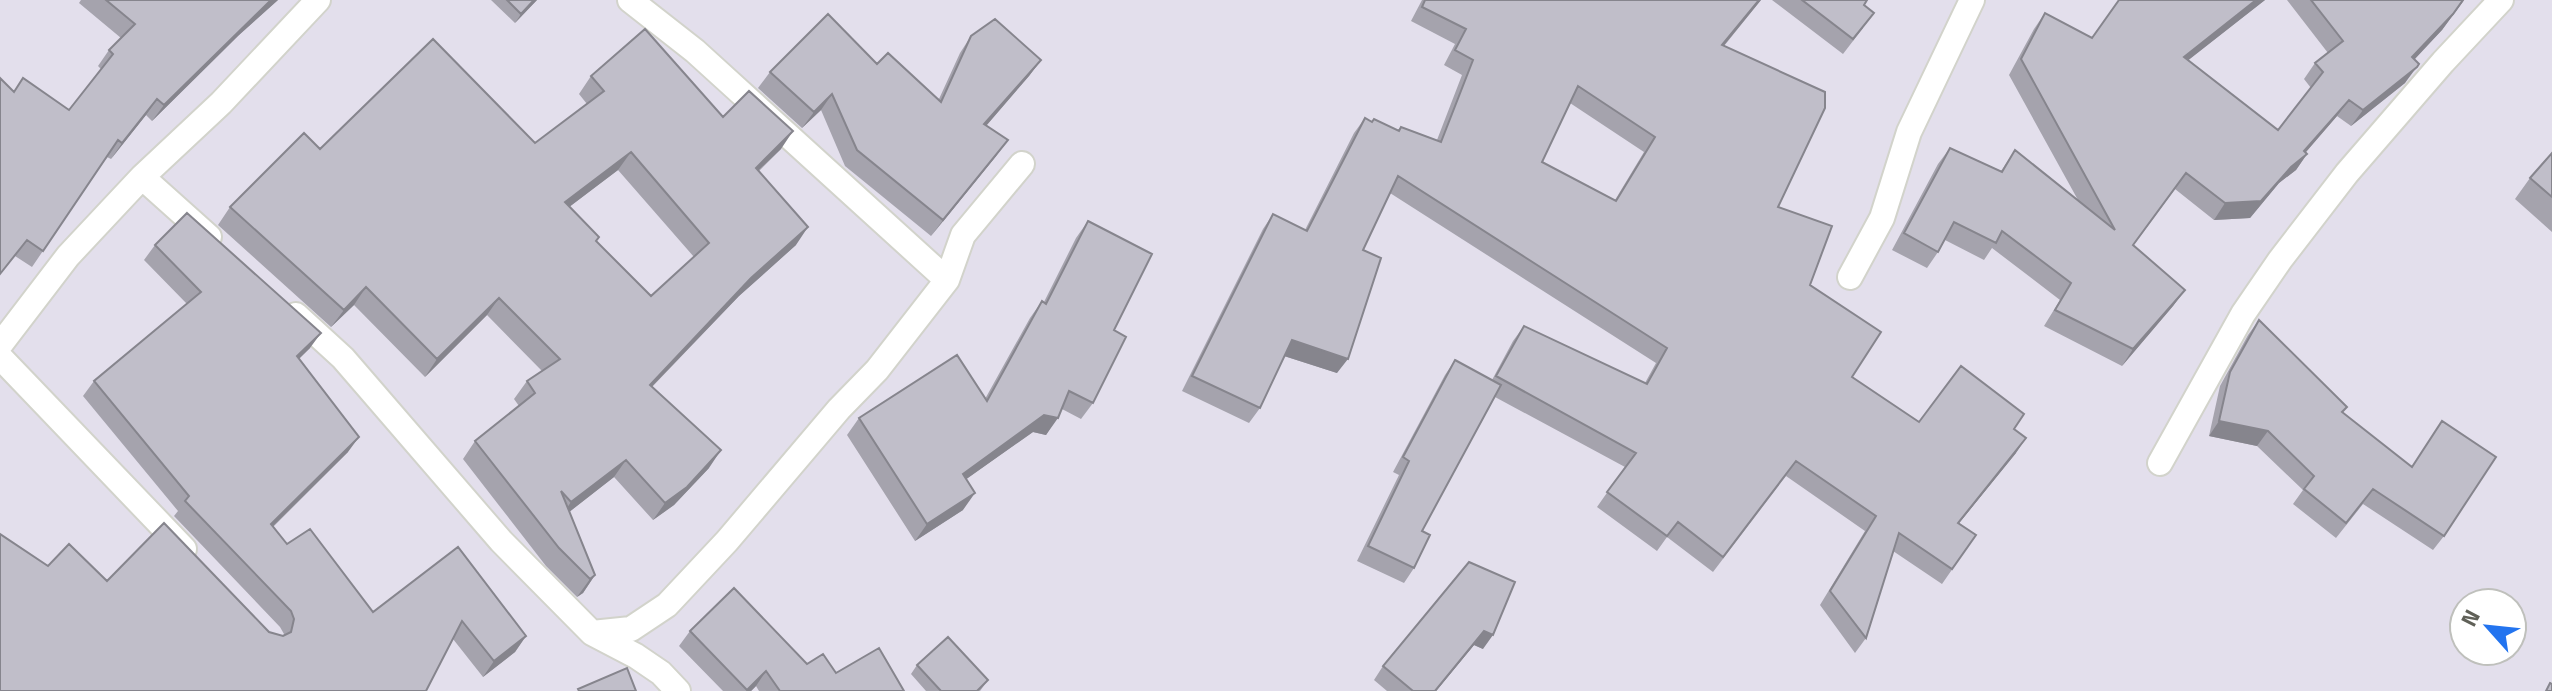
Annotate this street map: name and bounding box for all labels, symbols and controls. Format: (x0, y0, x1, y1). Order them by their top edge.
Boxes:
north arrow (2448, 587, 2528, 667)
text: N (2452, 603, 2489, 632)

